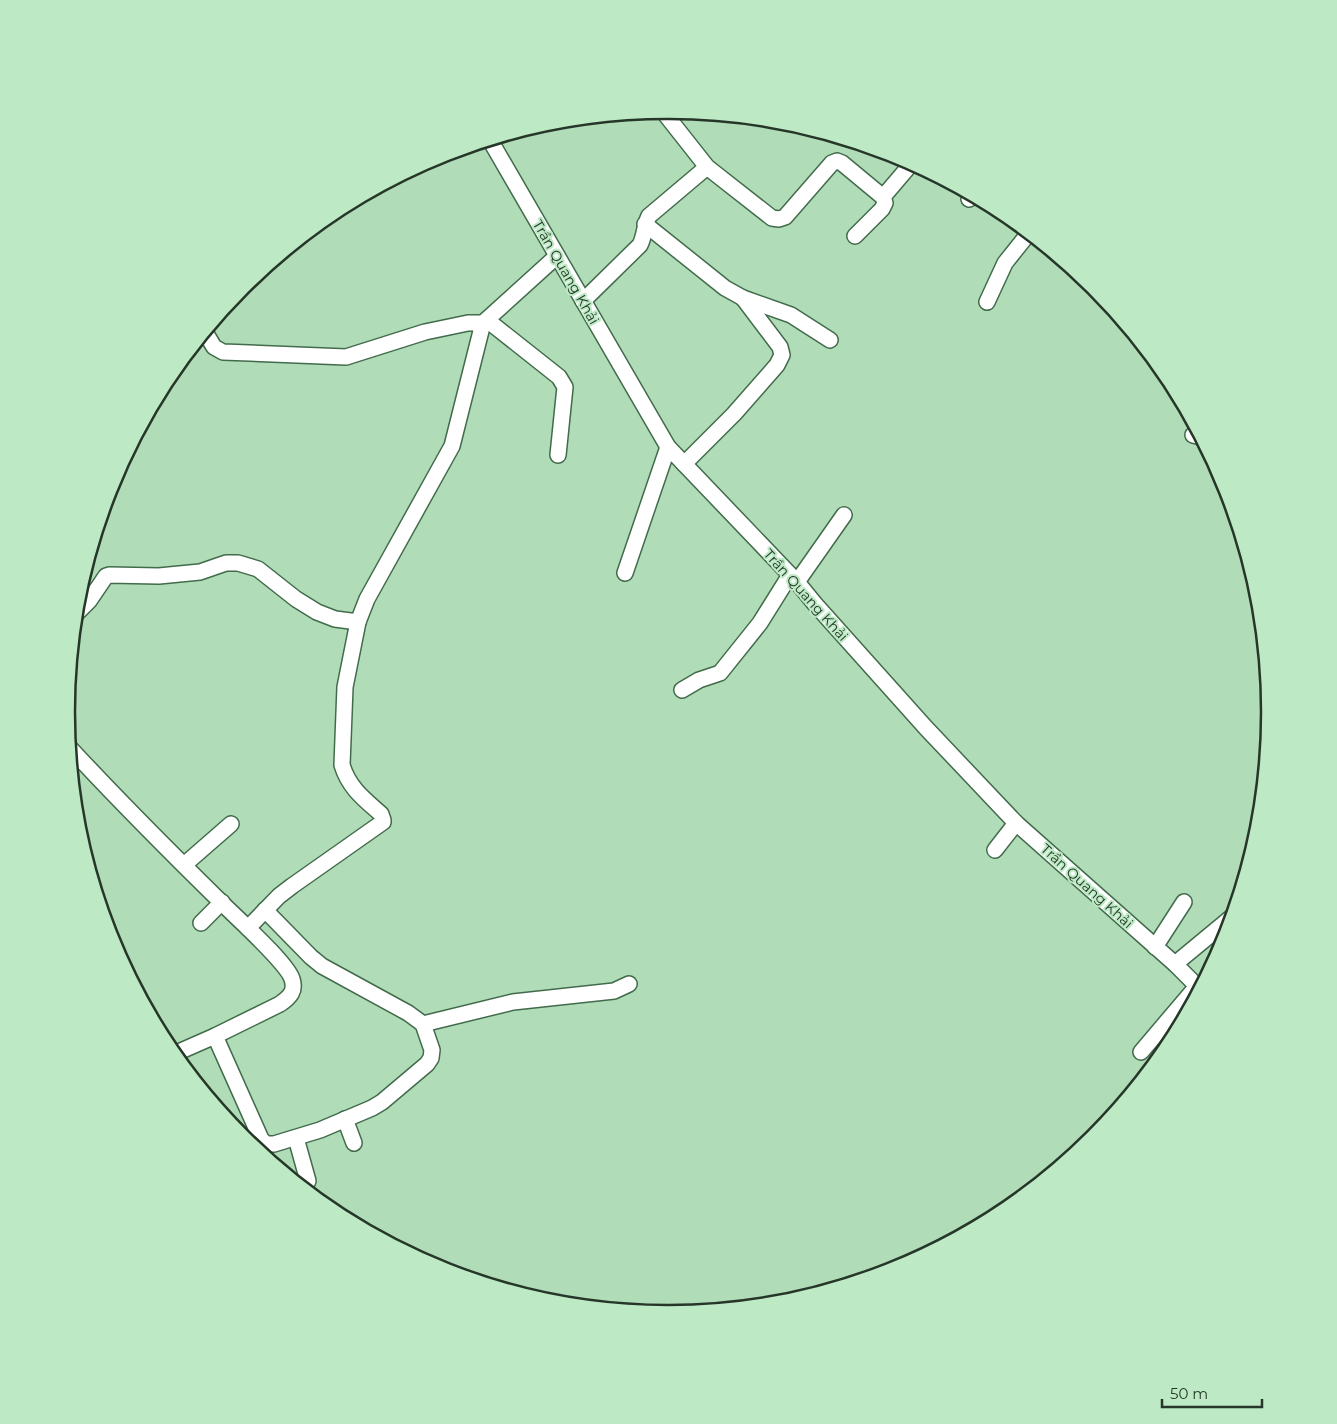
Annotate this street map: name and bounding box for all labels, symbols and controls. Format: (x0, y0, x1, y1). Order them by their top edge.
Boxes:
street label: Trần Quang Khải (529, 216, 603, 328)
street label: Trần Quang Khải (760, 545, 852, 645)
street label: Trần Quang Khải (1037, 840, 1137, 932)
scale bar (1162, 1376, 1262, 1408)
text: 50 m (1170, 1384, 1208, 1403)

